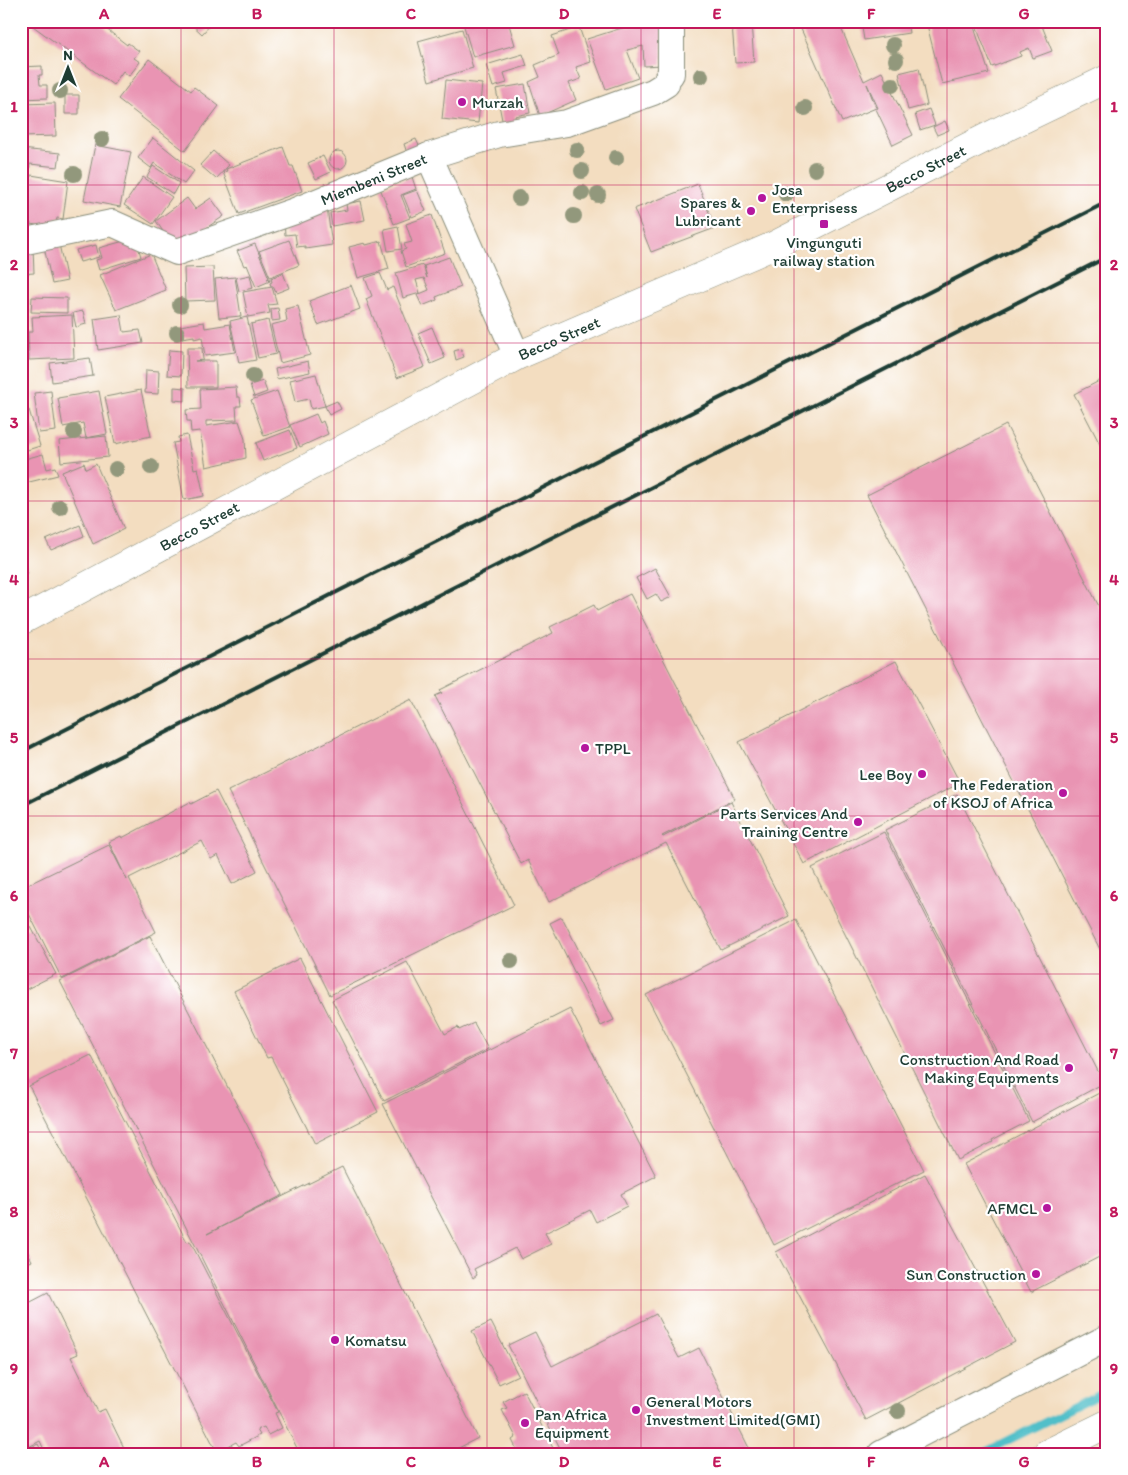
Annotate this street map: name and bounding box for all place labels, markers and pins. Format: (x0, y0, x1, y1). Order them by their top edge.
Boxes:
place label: Murzah (472, 93, 524, 112)
marker: Murzah (456, 96, 468, 108)
place label: Josa Enterprisess (772, 180, 858, 217)
marker: Josa Enterprisess (756, 192, 768, 204)
place label: Spares & Lubricant (675, 193, 742, 230)
marker: Spares & Lubricant (745, 205, 757, 217)
marker: Vingunguti railway station (818, 218, 830, 230)
place label: Vingunguti railway station (773, 233, 875, 270)
place label: TPPL (595, 739, 631, 758)
marker: TPPL (579, 742, 591, 754)
place label: Lee Boy (859, 765, 912, 784)
marker: Lee Boy (916, 768, 928, 780)
place label: The Federation of KSOJ of Africa (933, 775, 1054, 812)
marker: The Federation of KSOJ of Africa (1057, 787, 1069, 799)
place label: Parts Services And Training Centre (720, 804, 848, 841)
marker: Parts Services And Training Centre (852, 816, 864, 828)
place label: Construction And Road Making Equipments (900, 1050, 1059, 1087)
marker: Construction And Road Making Equipments (1063, 1062, 1075, 1074)
place label: AFMCL (987, 1199, 1037, 1218)
marker: AFMCL (1041, 1202, 1053, 1214)
place label: Sun Construction (906, 1265, 1026, 1284)
marker: Sun Construction (1030, 1268, 1042, 1280)
place label: Komatsu (345, 1331, 407, 1350)
marker: Komatsu (329, 1334, 341, 1346)
place label: General Motors Investment Limited(GMI) (646, 1392, 820, 1429)
marker: General Motors Investment Limited(GMI) (630, 1404, 642, 1416)
place label: Pan Africa Equipment (535, 1405, 609, 1442)
marker: Pan Africa Equipment (519, 1417, 531, 1429)

